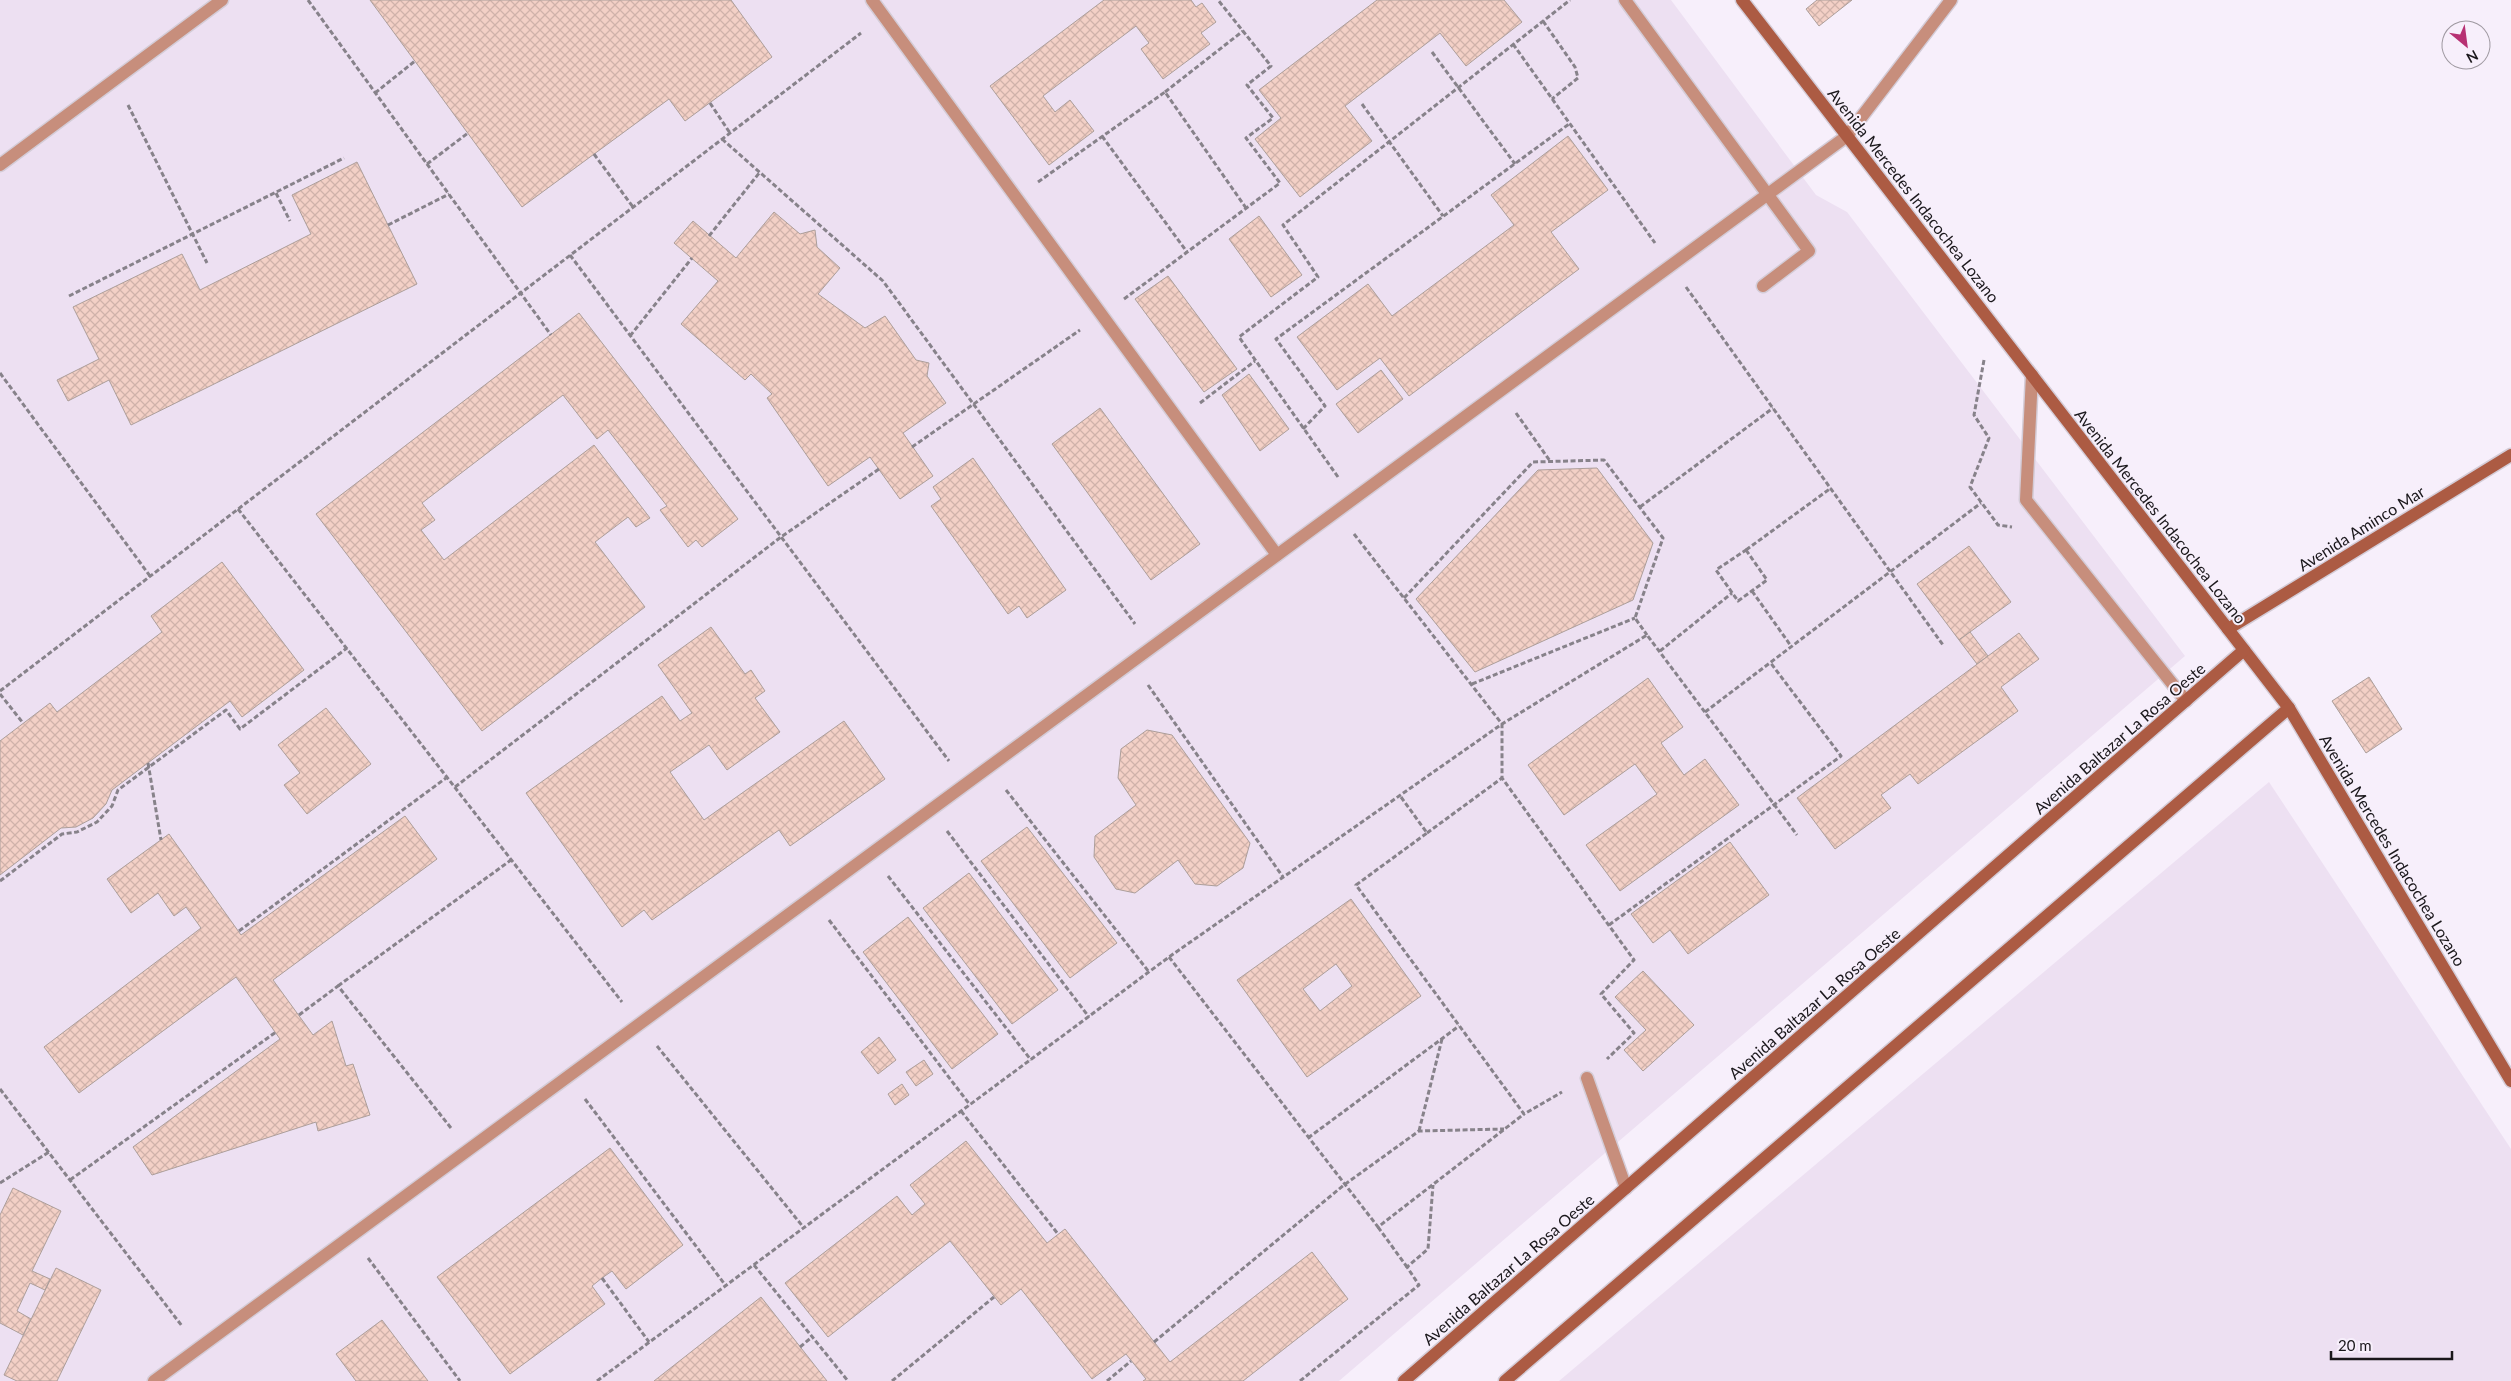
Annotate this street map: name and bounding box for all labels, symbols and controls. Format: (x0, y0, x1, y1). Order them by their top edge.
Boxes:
north arrow (2441, 20, 2491, 70)
text: N (2464, 47, 2481, 67)
street label: Avenida Mercedes Indacochea Lozano (1824, 84, 2004, 306)
street label: Avenida Mercedes Indacochea Lozano (2071, 405, 2251, 627)
street label: Avenida Aminco Mar (2294, 481, 2428, 575)
street label: Avenida Baltazar La Rosa Oeste (2029, 658, 2209, 818)
street label: Avenida Mercedes Indacochea Lozano (2316, 731, 2470, 969)
street label: Avenida Baltazar La Rosa Oeste (1724, 923, 1904, 1083)
street label: Avenida Baltazar La Rosa Oeste (1418, 1189, 1598, 1349)
scale bar (2331, 1328, 2452, 1360)
text: 20 m (2338, 1336, 2372, 1354)

